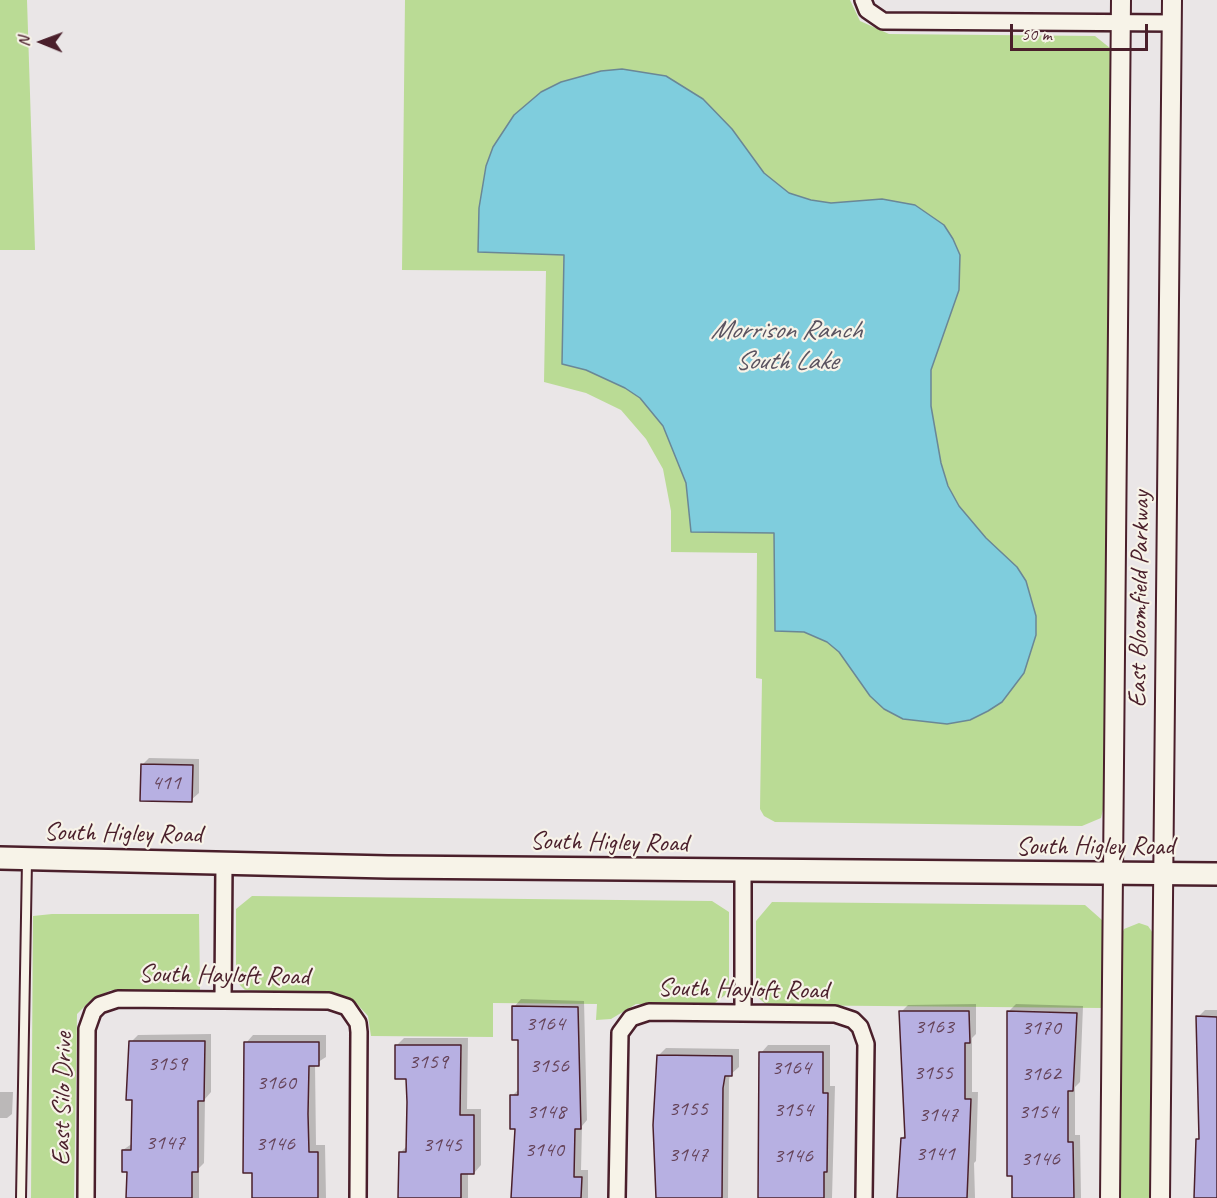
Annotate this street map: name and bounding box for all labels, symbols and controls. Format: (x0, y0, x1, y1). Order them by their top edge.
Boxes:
north arrow (12, 12, 72, 72)
scale bar (1013, 12, 1151, 50)
text: 50 m (1021, 23, 1052, 45)
text: N (14, 37, 34, 47)
water label: Morrison Ranch South Lake (711, 315, 861, 378)
street label: East Bloomfield Parkway (1123, 490, 1157, 708)
house number: 411 (151, 770, 181, 796)
street label: South Higley Road (44, 817, 202, 851)
street label: South Higley Road (530, 826, 688, 860)
street label: South Higley Road (1016, 831, 1174, 863)
street label: South Hayloft Road (138, 959, 310, 993)
street label: South Hayloft Road (657, 973, 829, 1007)
house number: 3164 (525, 1011, 565, 1037)
house number: 3163 (914, 1014, 954, 1040)
house number: 3170 (1021, 1015, 1061, 1041)
street label: East Silo Drive (46, 1032, 80, 1166)
house number: 3159 (408, 1049, 448, 1075)
house number: 3159 (147, 1051, 187, 1077)
house number: 3156 (529, 1053, 569, 1079)
house number: 3164 (771, 1055, 811, 1081)
house number: 3155 (913, 1060, 953, 1086)
house number: 3162 (1021, 1061, 1061, 1087)
house number: 3160 (256, 1070, 296, 1096)
house number: 3155 (668, 1096, 708, 1122)
house number: 3154 (773, 1097, 813, 1123)
house number: 3148 (526, 1099, 566, 1125)
house number: 3154 (1018, 1099, 1058, 1125)
house number: 3147 (918, 1102, 958, 1128)
house number: 3147 (145, 1130, 185, 1156)
house number: 3146 (255, 1131, 295, 1157)
house number: 3145 (422, 1132, 462, 1158)
house number: 3140 (524, 1137, 564, 1163)
house number: 3141 (915, 1141, 955, 1167)
house number: 3147 (668, 1142, 708, 1168)
house number: 3146 (773, 1143, 813, 1169)
house number: 3146 (1020, 1146, 1060, 1172)

